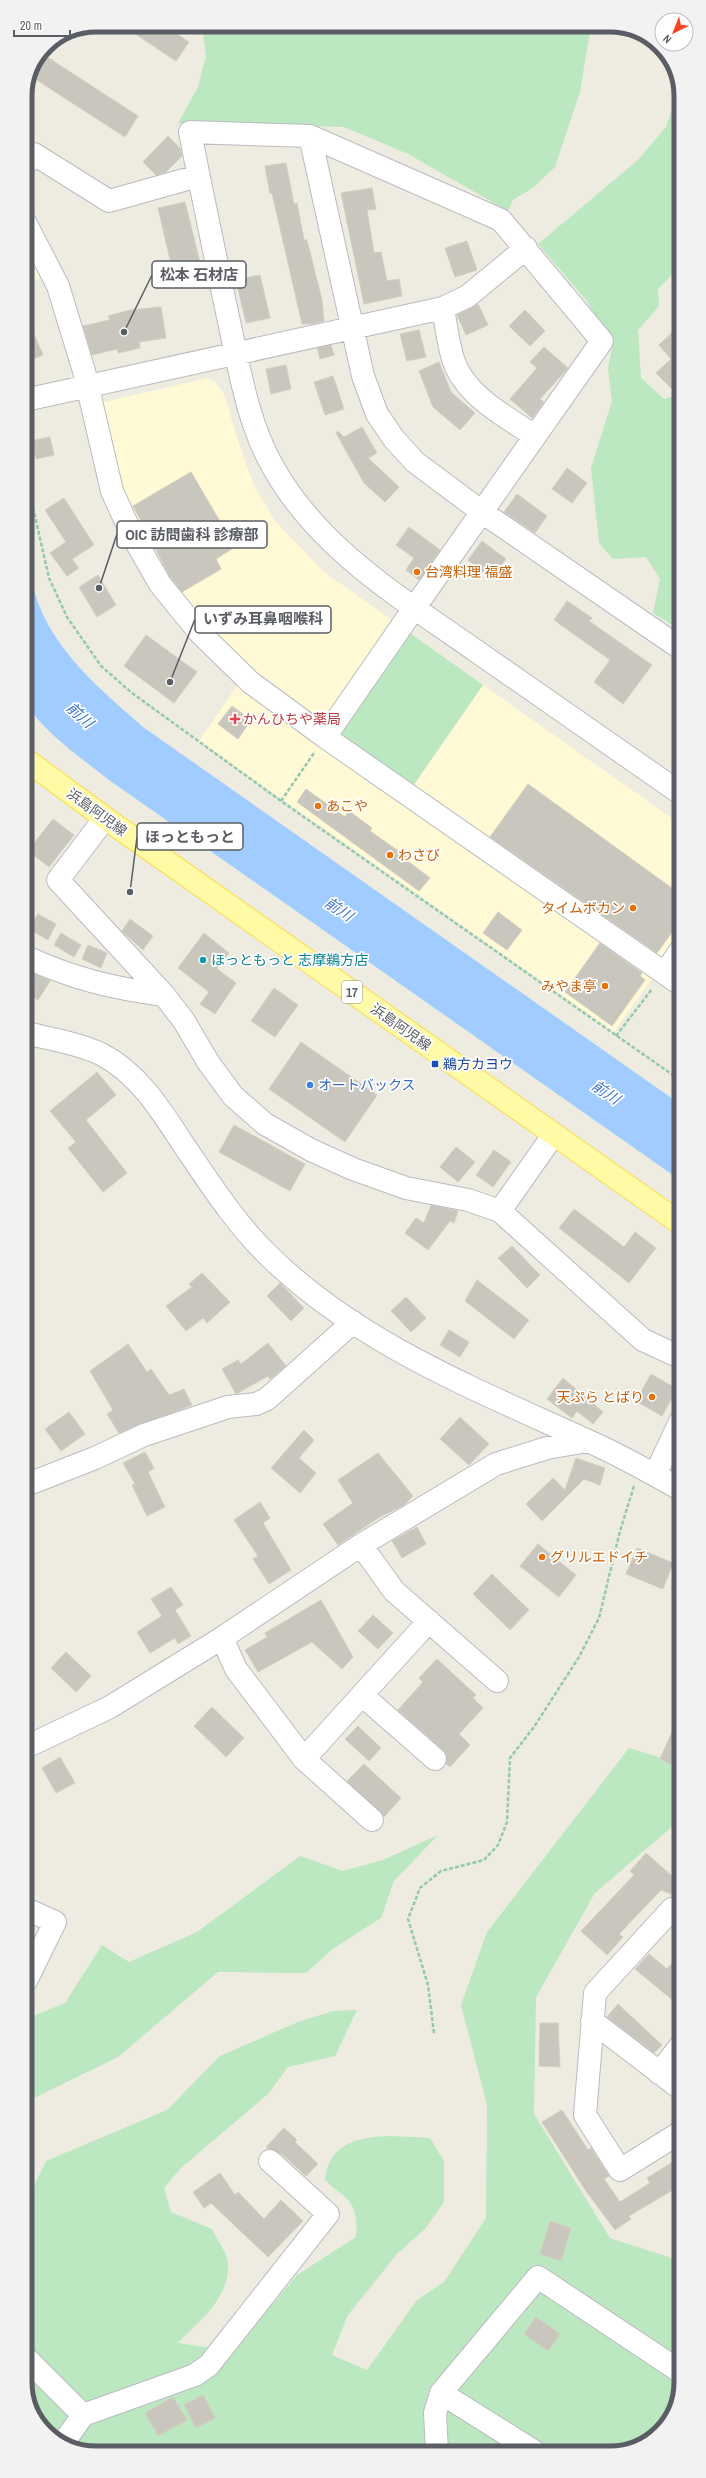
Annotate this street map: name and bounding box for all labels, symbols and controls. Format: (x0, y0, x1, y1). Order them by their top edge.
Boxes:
scale bar (14, 12, 70, 38)
north arrow (654, 12, 694, 52)
text: 20 m (20, 18, 42, 34)
text: N (660, 32, 674, 47)
callout: 松本 石材店 (152, 261, 246, 288)
text: 松本 石材店 (160, 264, 238, 285)
callout: OIC 訪問歯科 診療部 (117, 521, 267, 548)
text: OIC 訪問歯科 診療部 (125, 524, 259, 545)
place label: 台湾料理 福盛 (425, 563, 512, 581)
marker: 台湾料理 福盛 (412, 567, 422, 577)
callout: いずみ耳鼻咽喉科 (195, 606, 331, 633)
text: いずみ耳鼻咽喉科 (203, 608, 323, 629)
water label: 前川 (62, 697, 100, 734)
place label: かんひちや薬局 (243, 710, 341, 728)
marker: かんひちや薬局 (230, 714, 240, 724)
street label: 浜島阿児線 (63, 784, 131, 840)
place label: あこや (326, 797, 368, 815)
marker: あこや (313, 801, 323, 811)
callout: ほっともっと (137, 823, 243, 850)
text: ほっともっと (145, 826, 235, 847)
place label: わさび (398, 846, 440, 864)
marker: わさび (385, 850, 395, 860)
water label: 前川 (321, 892, 359, 927)
place label: タイムボカン (541, 899, 625, 917)
marker: タイムボカン (628, 903, 638, 913)
place label: ほっともっと 志摩鵜方店 (211, 951, 368, 969)
marker: ほっともっと 志摩鵜方店 (198, 955, 208, 965)
place label: みやま亭 (541, 977, 597, 995)
road number: 17 (342, 981, 362, 1003)
marker: みやま亭 (600, 981, 610, 991)
street label: 浜島阿児線 (367, 1000, 435, 1054)
place label: 鵜方カヨウ (443, 1055, 513, 1073)
marker: 鵜方カヨウ (430, 1059, 440, 1069)
water label: 前川 (588, 1075, 626, 1110)
place label: オートバックス (318, 1076, 416, 1094)
marker: オートバックス (305, 1080, 315, 1090)
place label: 天ぷら とばり (557, 1388, 644, 1406)
marker: 天ぷら とばり (647, 1392, 657, 1402)
place label: グリルエドイチ (550, 1548, 648, 1566)
marker: グリルエドイチ (537, 1552, 547, 1562)

